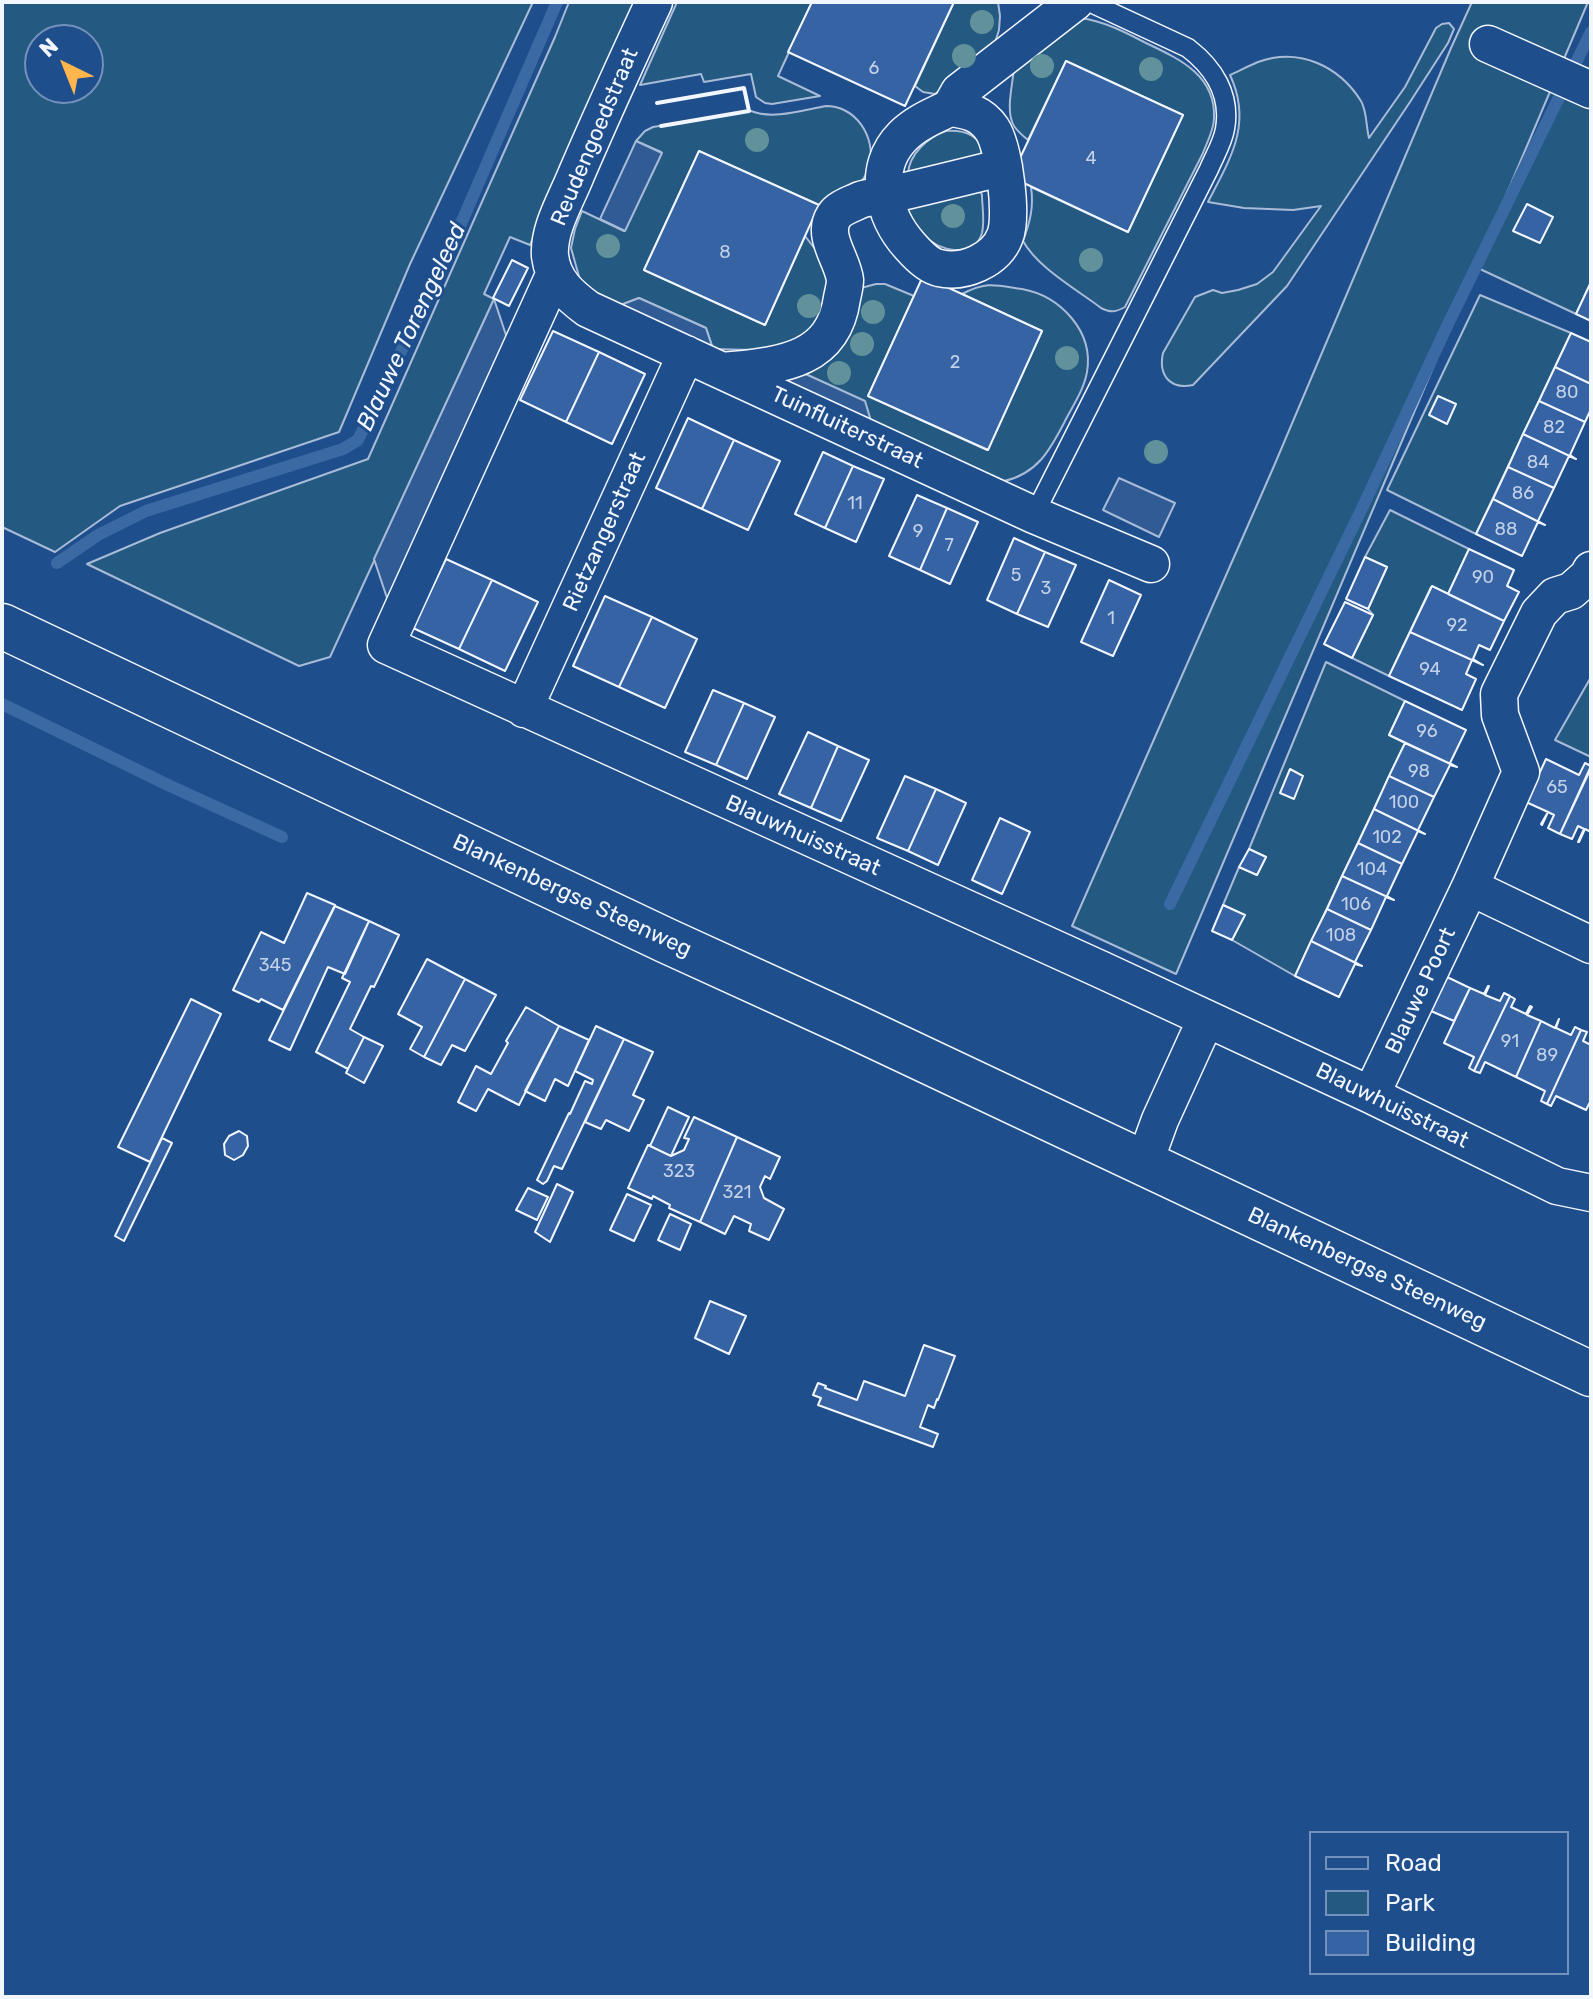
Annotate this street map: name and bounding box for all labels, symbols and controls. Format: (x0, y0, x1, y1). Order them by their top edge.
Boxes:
north arrow (24, 24, 104, 104)
text: N (34, 32, 64, 63)
street label: Reudengoedstraat (546, 44, 644, 230)
house number: 6 (869, 58, 879, 80)
house number: 4 (1085, 148, 1097, 170)
water label: Blauwe Torengeleed (351, 219, 473, 435)
house number: 8 (719, 242, 731, 264)
house number: 2 (950, 352, 960, 374)
street label: Tuinfluiterstraat (767, 381, 927, 475)
house number: 80 (1556, 382, 1578, 404)
house number: 82 (1543, 417, 1565, 439)
street label: Rietzangerstraat (558, 448, 652, 616)
house number: 84 (1527, 452, 1549, 474)
house number: 86 (1512, 483, 1534, 505)
house number: 11 (847, 493, 863, 515)
house number: 88 (1495, 519, 1517, 541)
house number: 9 (913, 521, 923, 543)
house number: 7 (944, 535, 954, 557)
house number: 5 (1011, 565, 1021, 587)
house number: 90 (1472, 567, 1494, 589)
house number: 3 (1041, 578, 1051, 600)
house number: 1 (1107, 608, 1115, 630)
house number: 92 (1446, 615, 1468, 637)
house number: 94 (1419, 659, 1441, 681)
house number: 96 (1416, 721, 1438, 743)
house number: 98 (1408, 761, 1430, 783)
house number: 65 (1546, 777, 1568, 799)
street label: Blauwhuisstraat (721, 790, 885, 882)
house number: 100 (1389, 792, 1419, 814)
house number: 102 (1372, 827, 1402, 849)
street label: Blankenbergse Steenweg (448, 829, 696, 963)
house number: 104 (1357, 859, 1387, 881)
house number: 106 (1341, 894, 1371, 916)
street label: Blauwe Poort (1380, 923, 1462, 1059)
house number: 108 (1326, 925, 1356, 947)
house number: 345 (259, 955, 291, 977)
house number: 91 (1501, 1031, 1519, 1053)
house number: 89 (1536, 1045, 1558, 1067)
street label: Blauwhuisstraat (1311, 1058, 1473, 1154)
house number: 323 (663, 1161, 695, 1183)
house number: 321 (722, 1182, 752, 1204)
street label: Blankenbergse Steenweg (1243, 1202, 1491, 1336)
legend (1309, 1831, 1569, 1975)
text: Road (1385, 1849, 1442, 1877)
text: Park (1385, 1889, 1435, 1917)
text: Building (1385, 1929, 1476, 1957)

